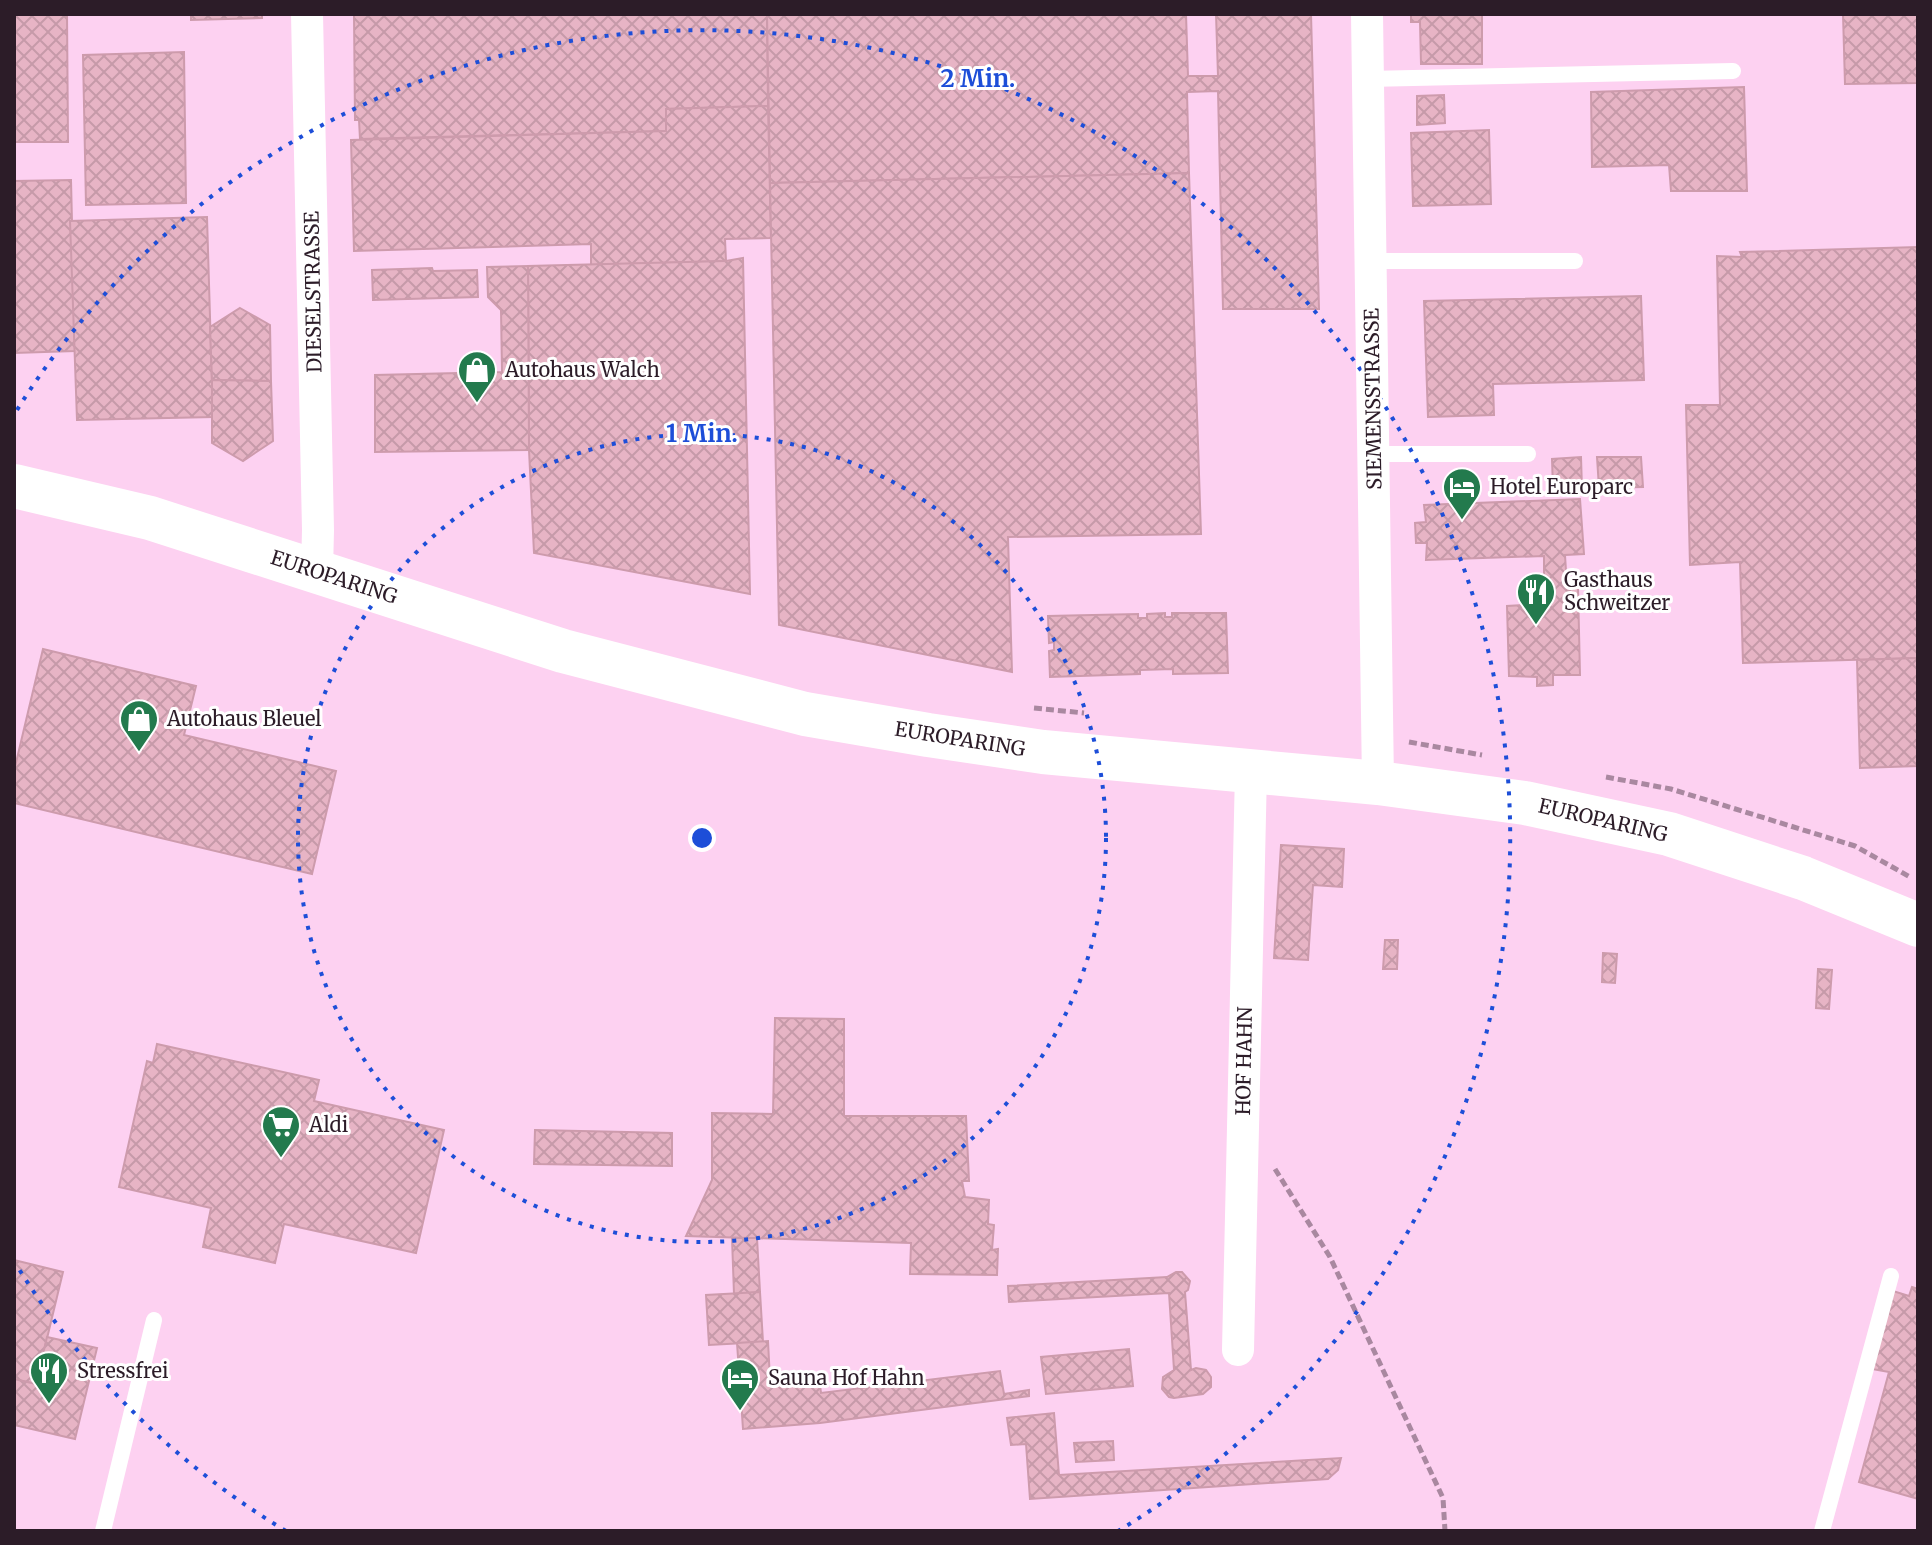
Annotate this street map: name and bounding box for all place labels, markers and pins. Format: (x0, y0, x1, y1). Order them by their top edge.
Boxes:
shop icon: Autohaus Walch (456, 349, 498, 404)
place label: Autohaus Walch (504, 357, 660, 382)
hotel icon: Hotel Europarc (1441, 466, 1483, 521)
place label: Hotel Europarc (1490, 474, 1633, 499)
place label: Gasthaus Schweitzer (1564, 567, 1670, 615)
restaurant icon: Gasthaus Schweitzer (1515, 571, 1557, 626)
shop icon: Autohaus Bleuel (118, 698, 160, 753)
place label: Autohaus Bleuel (166, 706, 322, 731)
centre of rings (688, 824, 716, 852)
supermarket icon: Aldi (260, 1104, 302, 1159)
place label: Aldi (308, 1112, 348, 1137)
restaurant icon: Stressfrei (28, 1350, 70, 1405)
hotel icon: Sauna Hof Hahn (719, 1357, 761, 1412)
place label: Stressfrei (77, 1358, 168, 1383)
place label: Sauna Hof Hahn (768, 1365, 925, 1390)

